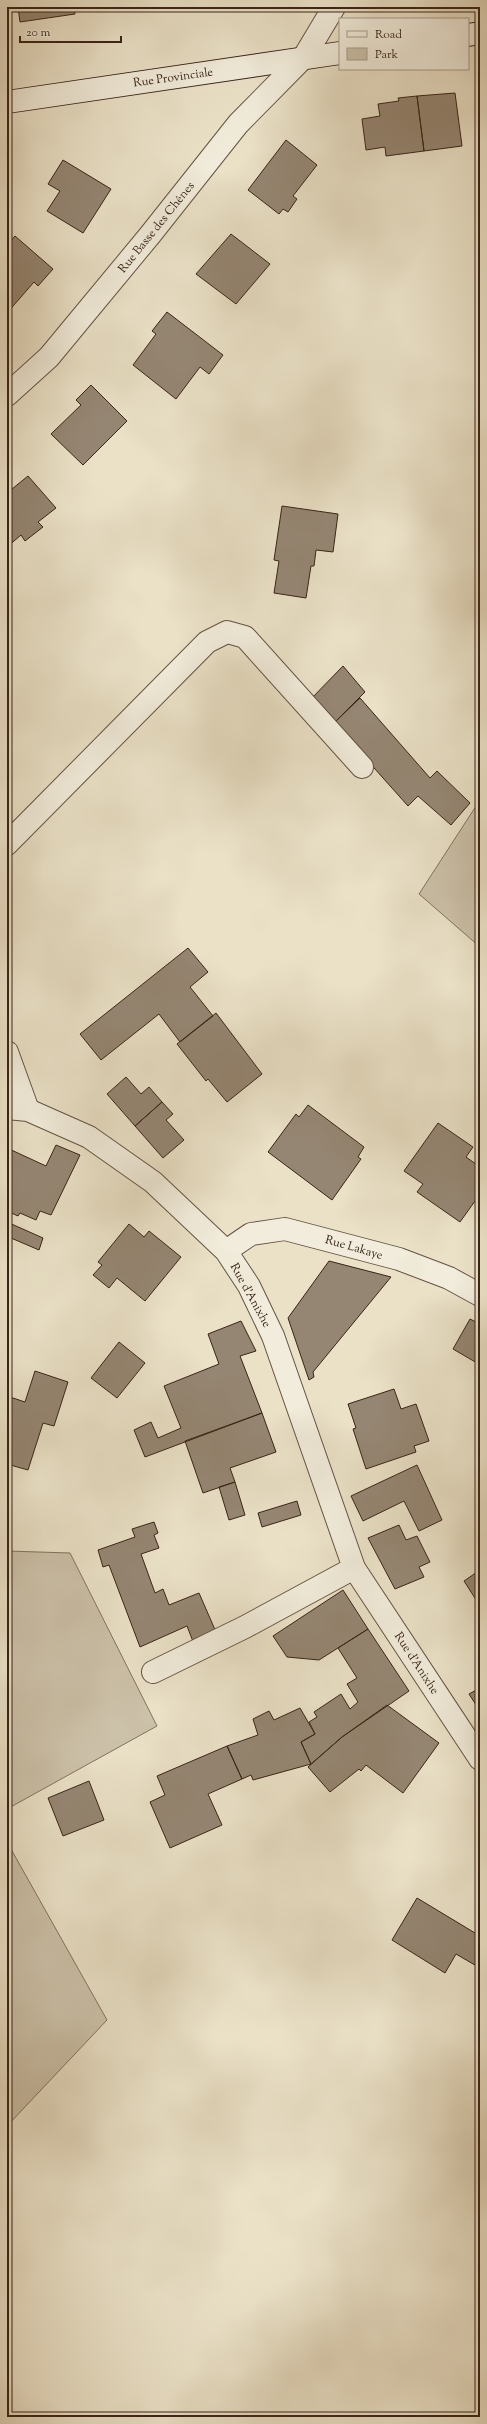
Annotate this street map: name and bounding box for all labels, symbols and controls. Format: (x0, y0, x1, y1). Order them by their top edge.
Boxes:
scale bar (20, 18, 121, 44)
legend (339, 18, 469, 70)
text: 20 m (26, 24, 51, 42)
text: Road (375, 26, 402, 44)
text: Park (375, 46, 398, 64)
street label: Rue Provinciale (132, 63, 215, 93)
street label: Rue Basse des Chênes (114, 178, 200, 277)
street label: Rue Lakaye (323, 1231, 385, 1265)
street label: Rue d'Anixhe (225, 1260, 275, 1331)
street label: Rue d'Anixhe (389, 1629, 443, 1699)

